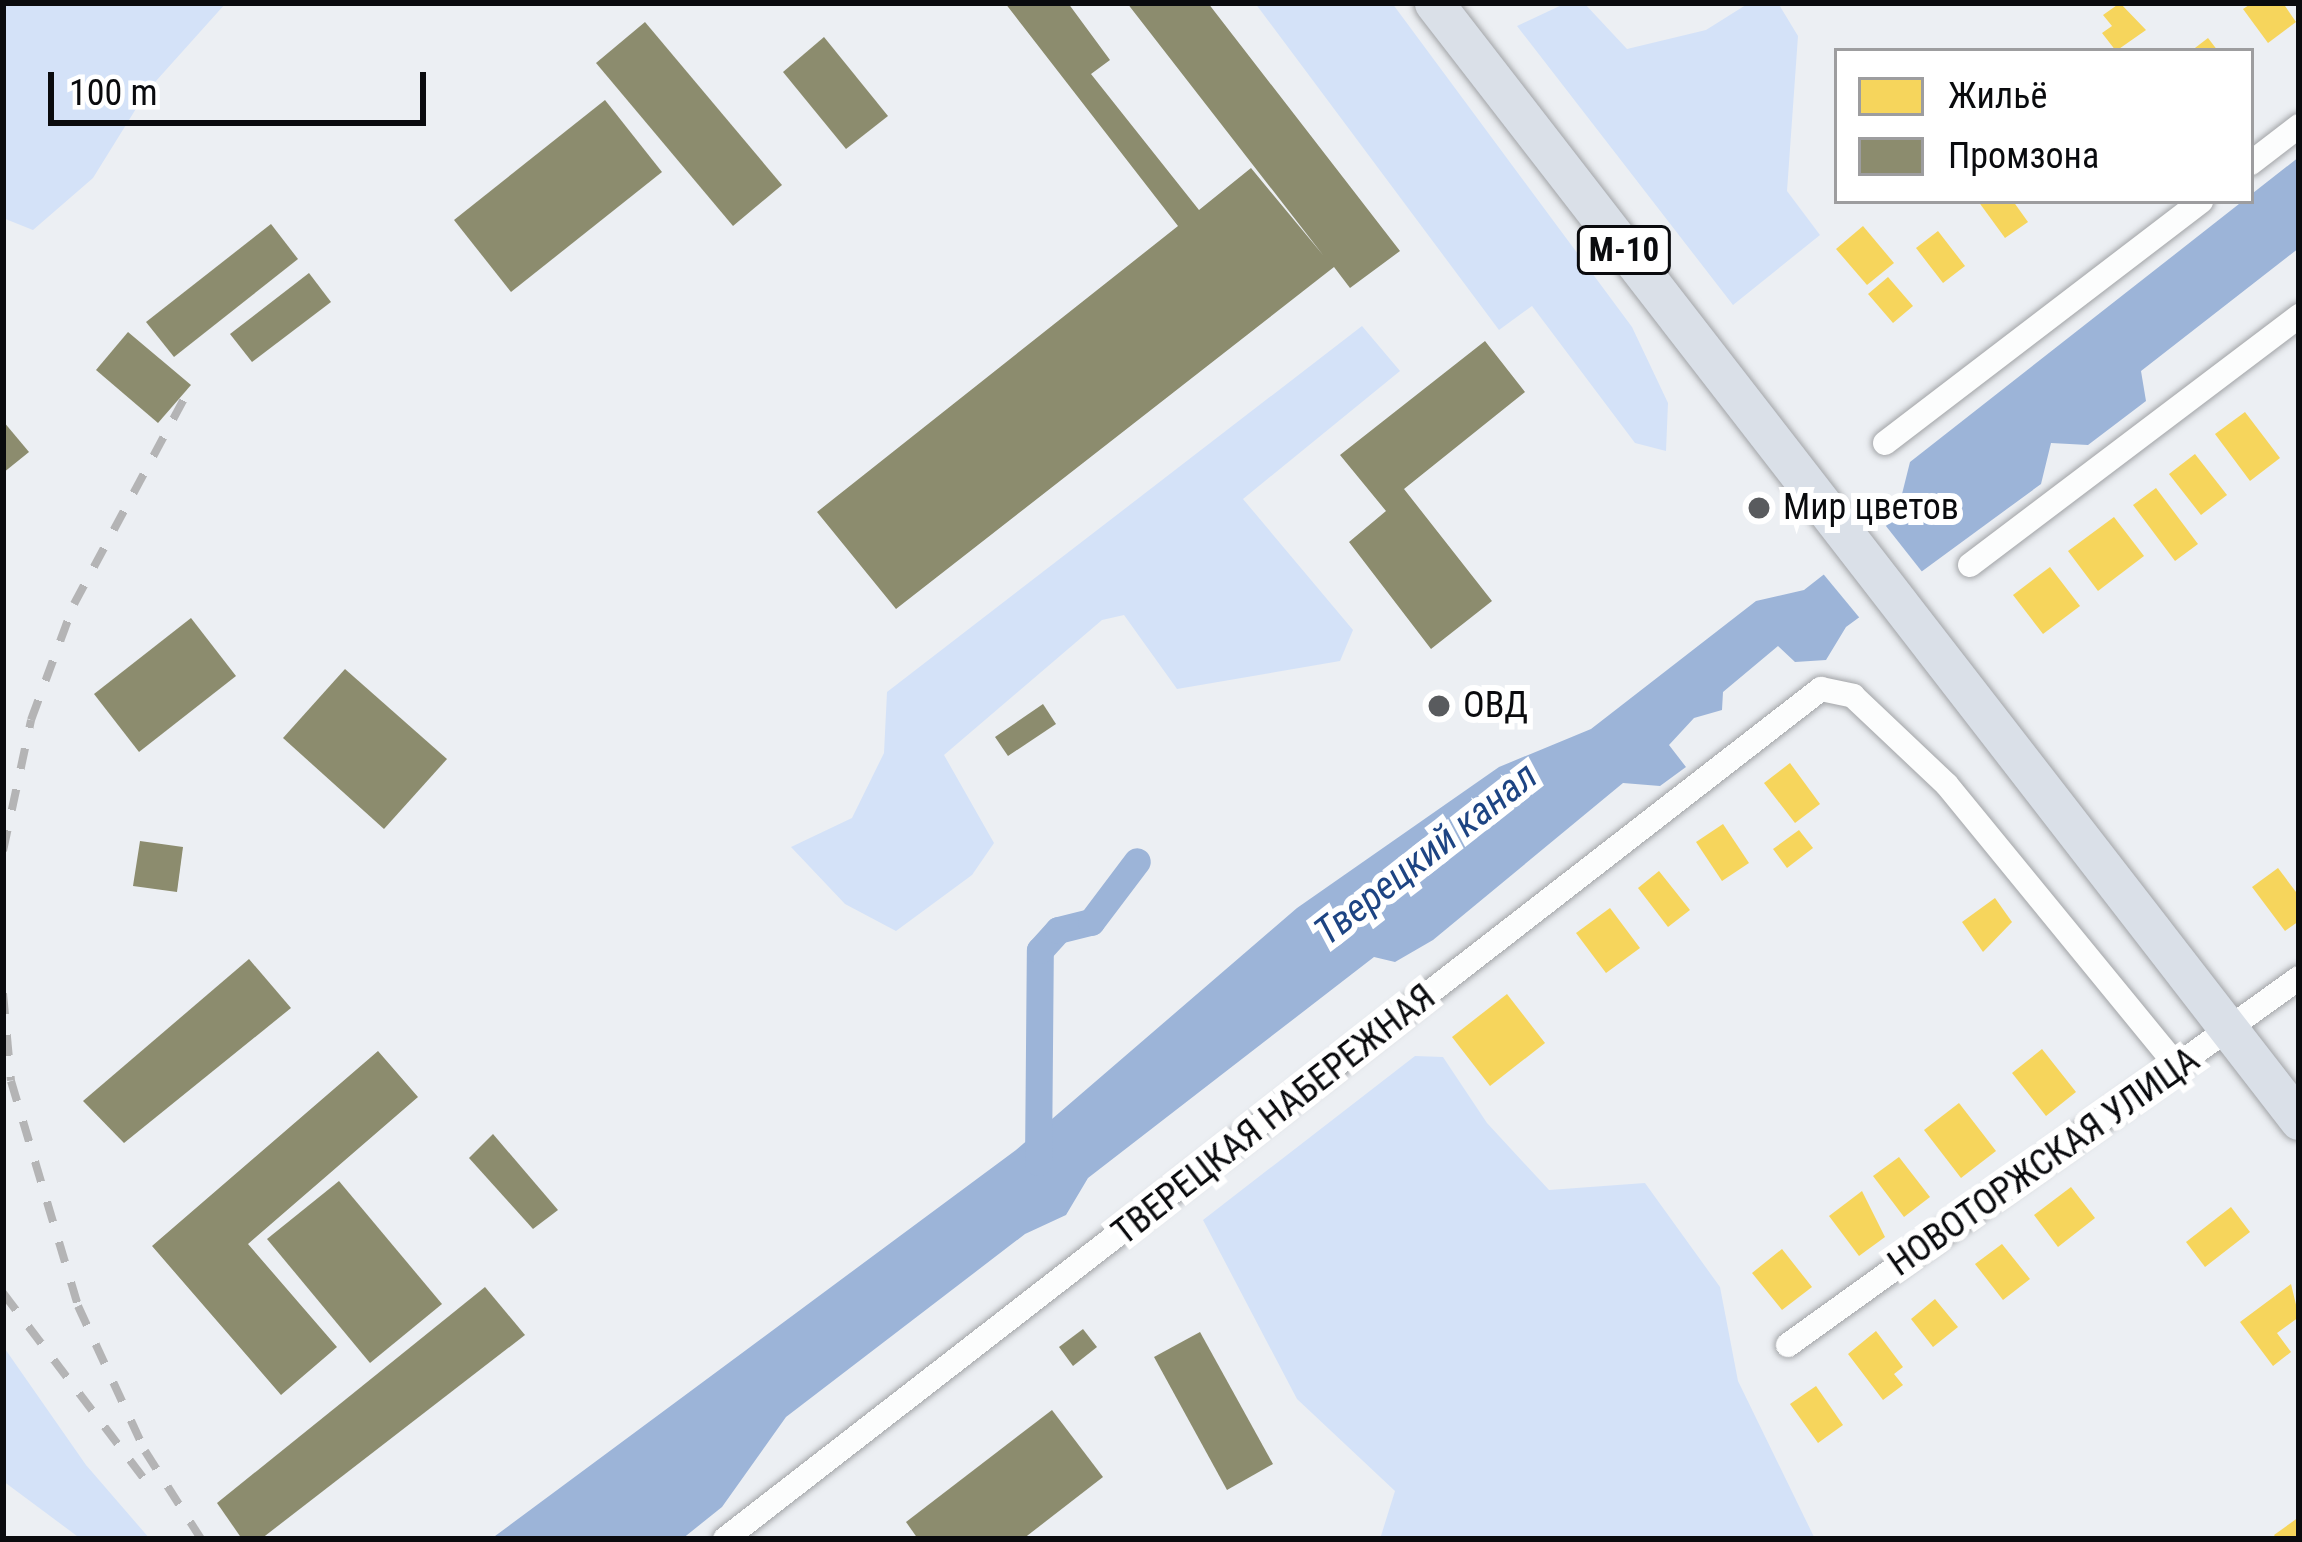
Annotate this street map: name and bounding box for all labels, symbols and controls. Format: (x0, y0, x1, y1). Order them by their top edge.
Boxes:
scale bar (54, 48, 432, 122)
legend (1834, 48, 2254, 204)
text: 100 m (69, 72, 158, 114)
text: Жильё (1948, 75, 2047, 117)
text: Промзона (1948, 135, 2099, 177)
road number: М-10 (1576, 223, 1672, 277)
place label: Мир цветов (1783, 486, 1959, 530)
marker: Мир цветов (1746, 495, 1772, 521)
place label: ОВД (1463, 684, 1528, 728)
marker: ОВД (1426, 693, 1452, 719)
water label: Тверецкий канал (1305, 753, 1547, 955)
street label: ТВЕРЕЦКАЯ НАБЕРЕЖНАЯ (1104, 976, 1444, 1254)
street label: НОВОТОРЖСКАЯ УЛИЦА (1880, 1038, 2208, 1286)

